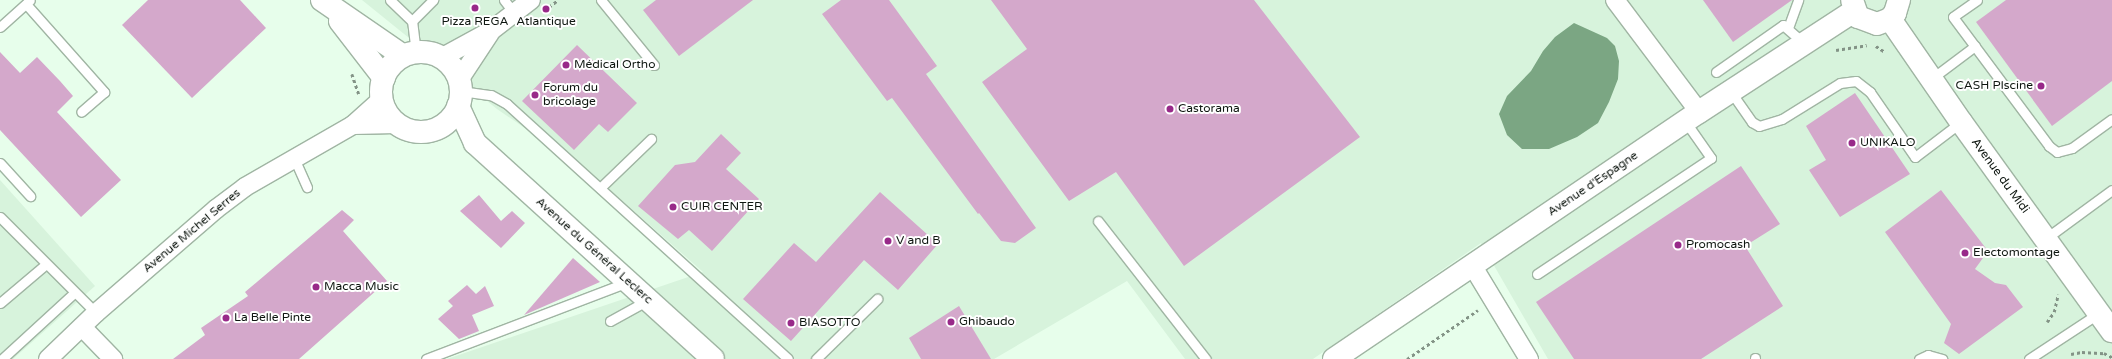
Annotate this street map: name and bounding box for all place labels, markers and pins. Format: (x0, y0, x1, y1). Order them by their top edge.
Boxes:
marker: Pizza REGA (470, 3, 480, 13)
marker: Atlantique (541, 4, 551, 14)
place label: Pizza REGA (442, 15, 508, 29)
place label: Atlantique (516, 15, 576, 29)
place label: Médical Ortho (574, 58, 655, 72)
marker: Médical Ortho (561, 60, 571, 70)
place label: CASH PIscine (1956, 79, 2033, 93)
place label: Forum du bricolage (543, 81, 598, 109)
marker: CASH PIscine (2036, 81, 2046, 91)
marker: Forum du bricolage (530, 90, 540, 100)
place label: Castorama (1178, 102, 1240, 116)
marker: Castorama (1165, 104, 1175, 114)
place label: UNIKALO (1860, 136, 1916, 150)
marker: UNIKALO (1847, 138, 1857, 148)
place label: CUIR CENTER (681, 200, 763, 214)
marker: CUIR CENTER (668, 202, 678, 212)
place label: V and B (896, 234, 941, 248)
marker: V and B (883, 236, 893, 246)
place label: Promocash (1686, 238, 1750, 252)
marker: Promocash (1673, 240, 1683, 250)
place label: Electomontage (1973, 246, 2060, 260)
marker: Electomontage (1960, 248, 1970, 258)
place label: Macca Music (324, 280, 399, 294)
marker: Macca Music (311, 282, 321, 292)
place label: La Belle Pinte (234, 311, 311, 325)
marker: La Belle Pinte (221, 313, 231, 323)
place label: Ghibaudo (959, 315, 1015, 329)
place label: BIASOTTO (799, 316, 861, 330)
marker: Ghibaudo (946, 317, 956, 327)
marker: BIASOTTO (786, 318, 796, 328)

